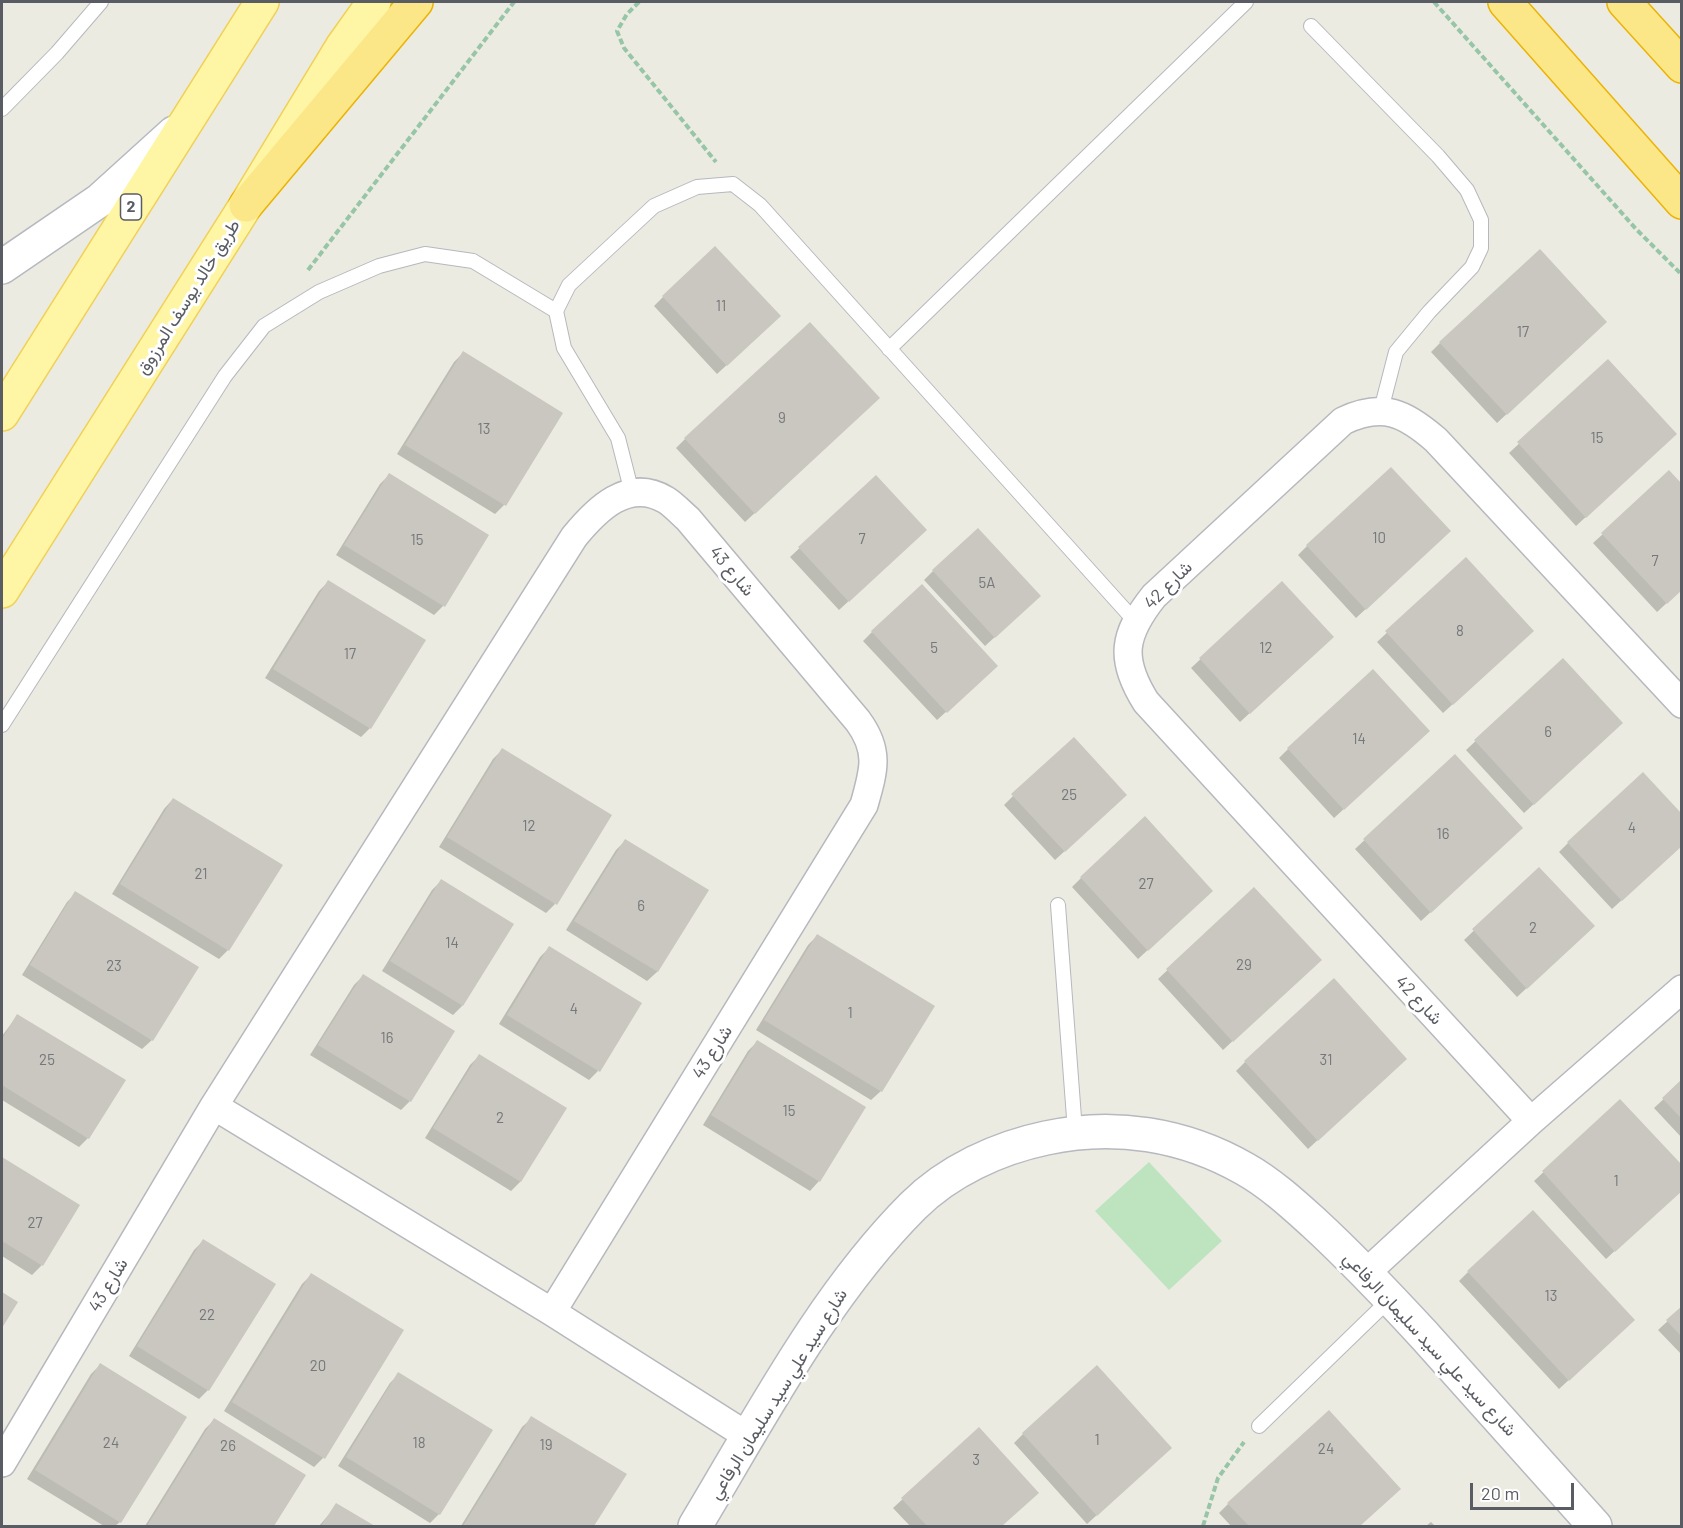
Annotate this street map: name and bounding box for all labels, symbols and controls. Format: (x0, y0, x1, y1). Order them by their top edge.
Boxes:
road number: 2 (120, 194, 142, 220)
street label: طريق خالد يوسف المرزوق (131, 216, 245, 378)
house number: 11 (716, 297, 726, 315)
house number: 17 (1517, 323, 1529, 341)
house number: 9 (778, 409, 786, 427)
house number: 13 (478, 420, 490, 438)
house number: 15 (1591, 429, 1603, 447)
house number: 10 (1372, 529, 1386, 547)
house number: 7 (858, 530, 866, 548)
house number: 15 (411, 531, 423, 549)
street label: شارع 43 (705, 541, 759, 601)
house number: 7 (1651, 552, 1659, 570)
street label: شارع 42 (1139, 556, 1197, 614)
house number: 5A (979, 574, 995, 592)
house number: 8 (1456, 622, 1464, 640)
house number: 5 (930, 639, 938, 657)
house number: 12 (1259, 639, 1273, 657)
house number: 17 (344, 645, 356, 663)
house number: 6 (1544, 723, 1552, 741)
house number: 14 (1352, 730, 1366, 748)
house number: 25 (1061, 786, 1077, 804)
house number: 12 (522, 817, 536, 835)
house number: 4 (1628, 819, 1636, 837)
house number: 16 (1437, 825, 1449, 843)
house number: 21 (194, 865, 208, 883)
house number: 27 (1138, 875, 1154, 893)
house number: 6 (637, 897, 645, 915)
house number: 2 (1529, 919, 1537, 937)
house number: 14 (445, 934, 459, 952)
house number: 29 (1236, 956, 1252, 974)
house number: 23 (106, 957, 122, 975)
street label: شارع 42 (1391, 971, 1447, 1029)
house number: 4 (570, 1000, 578, 1018)
house number: 1 (847, 1004, 853, 1022)
street label: شارع 43 (687, 1021, 737, 1083)
house number: 16 (381, 1029, 393, 1047)
house number: 25 (39, 1051, 55, 1069)
house number: 31 (1320, 1051, 1332, 1069)
house number: 15 (783, 1102, 795, 1120)
house number: 2 (496, 1109, 504, 1127)
house number: 1 (1613, 1172, 1619, 1190)
house number: 27 (27, 1214, 43, 1232)
street label: شارع سيد علي سيد سليمان الرفاعي (1339, 1247, 1521, 1441)
street label: شارع 43 (84, 1254, 132, 1316)
street label: شارع سيد علي سيد سليمان الرفاعي (704, 1285, 852, 1503)
house number: 13 (1545, 1287, 1557, 1305)
house number: 22 (199, 1306, 215, 1324)
house number: 20 (310, 1357, 326, 1375)
house number: 1 (1094, 1431, 1100, 1449)
house number: 24 (103, 1434, 119, 1452)
house number: 18 (412, 1434, 426, 1452)
house number: 19 (539, 1436, 553, 1454)
house number: 26 (220, 1437, 236, 1455)
house number: 24 (1318, 1440, 1334, 1458)
house number: 3 (972, 1451, 980, 1469)
scale bar (1473, 1471, 1576, 1509)
text: 20 m (1481, 1482, 1519, 1504)

